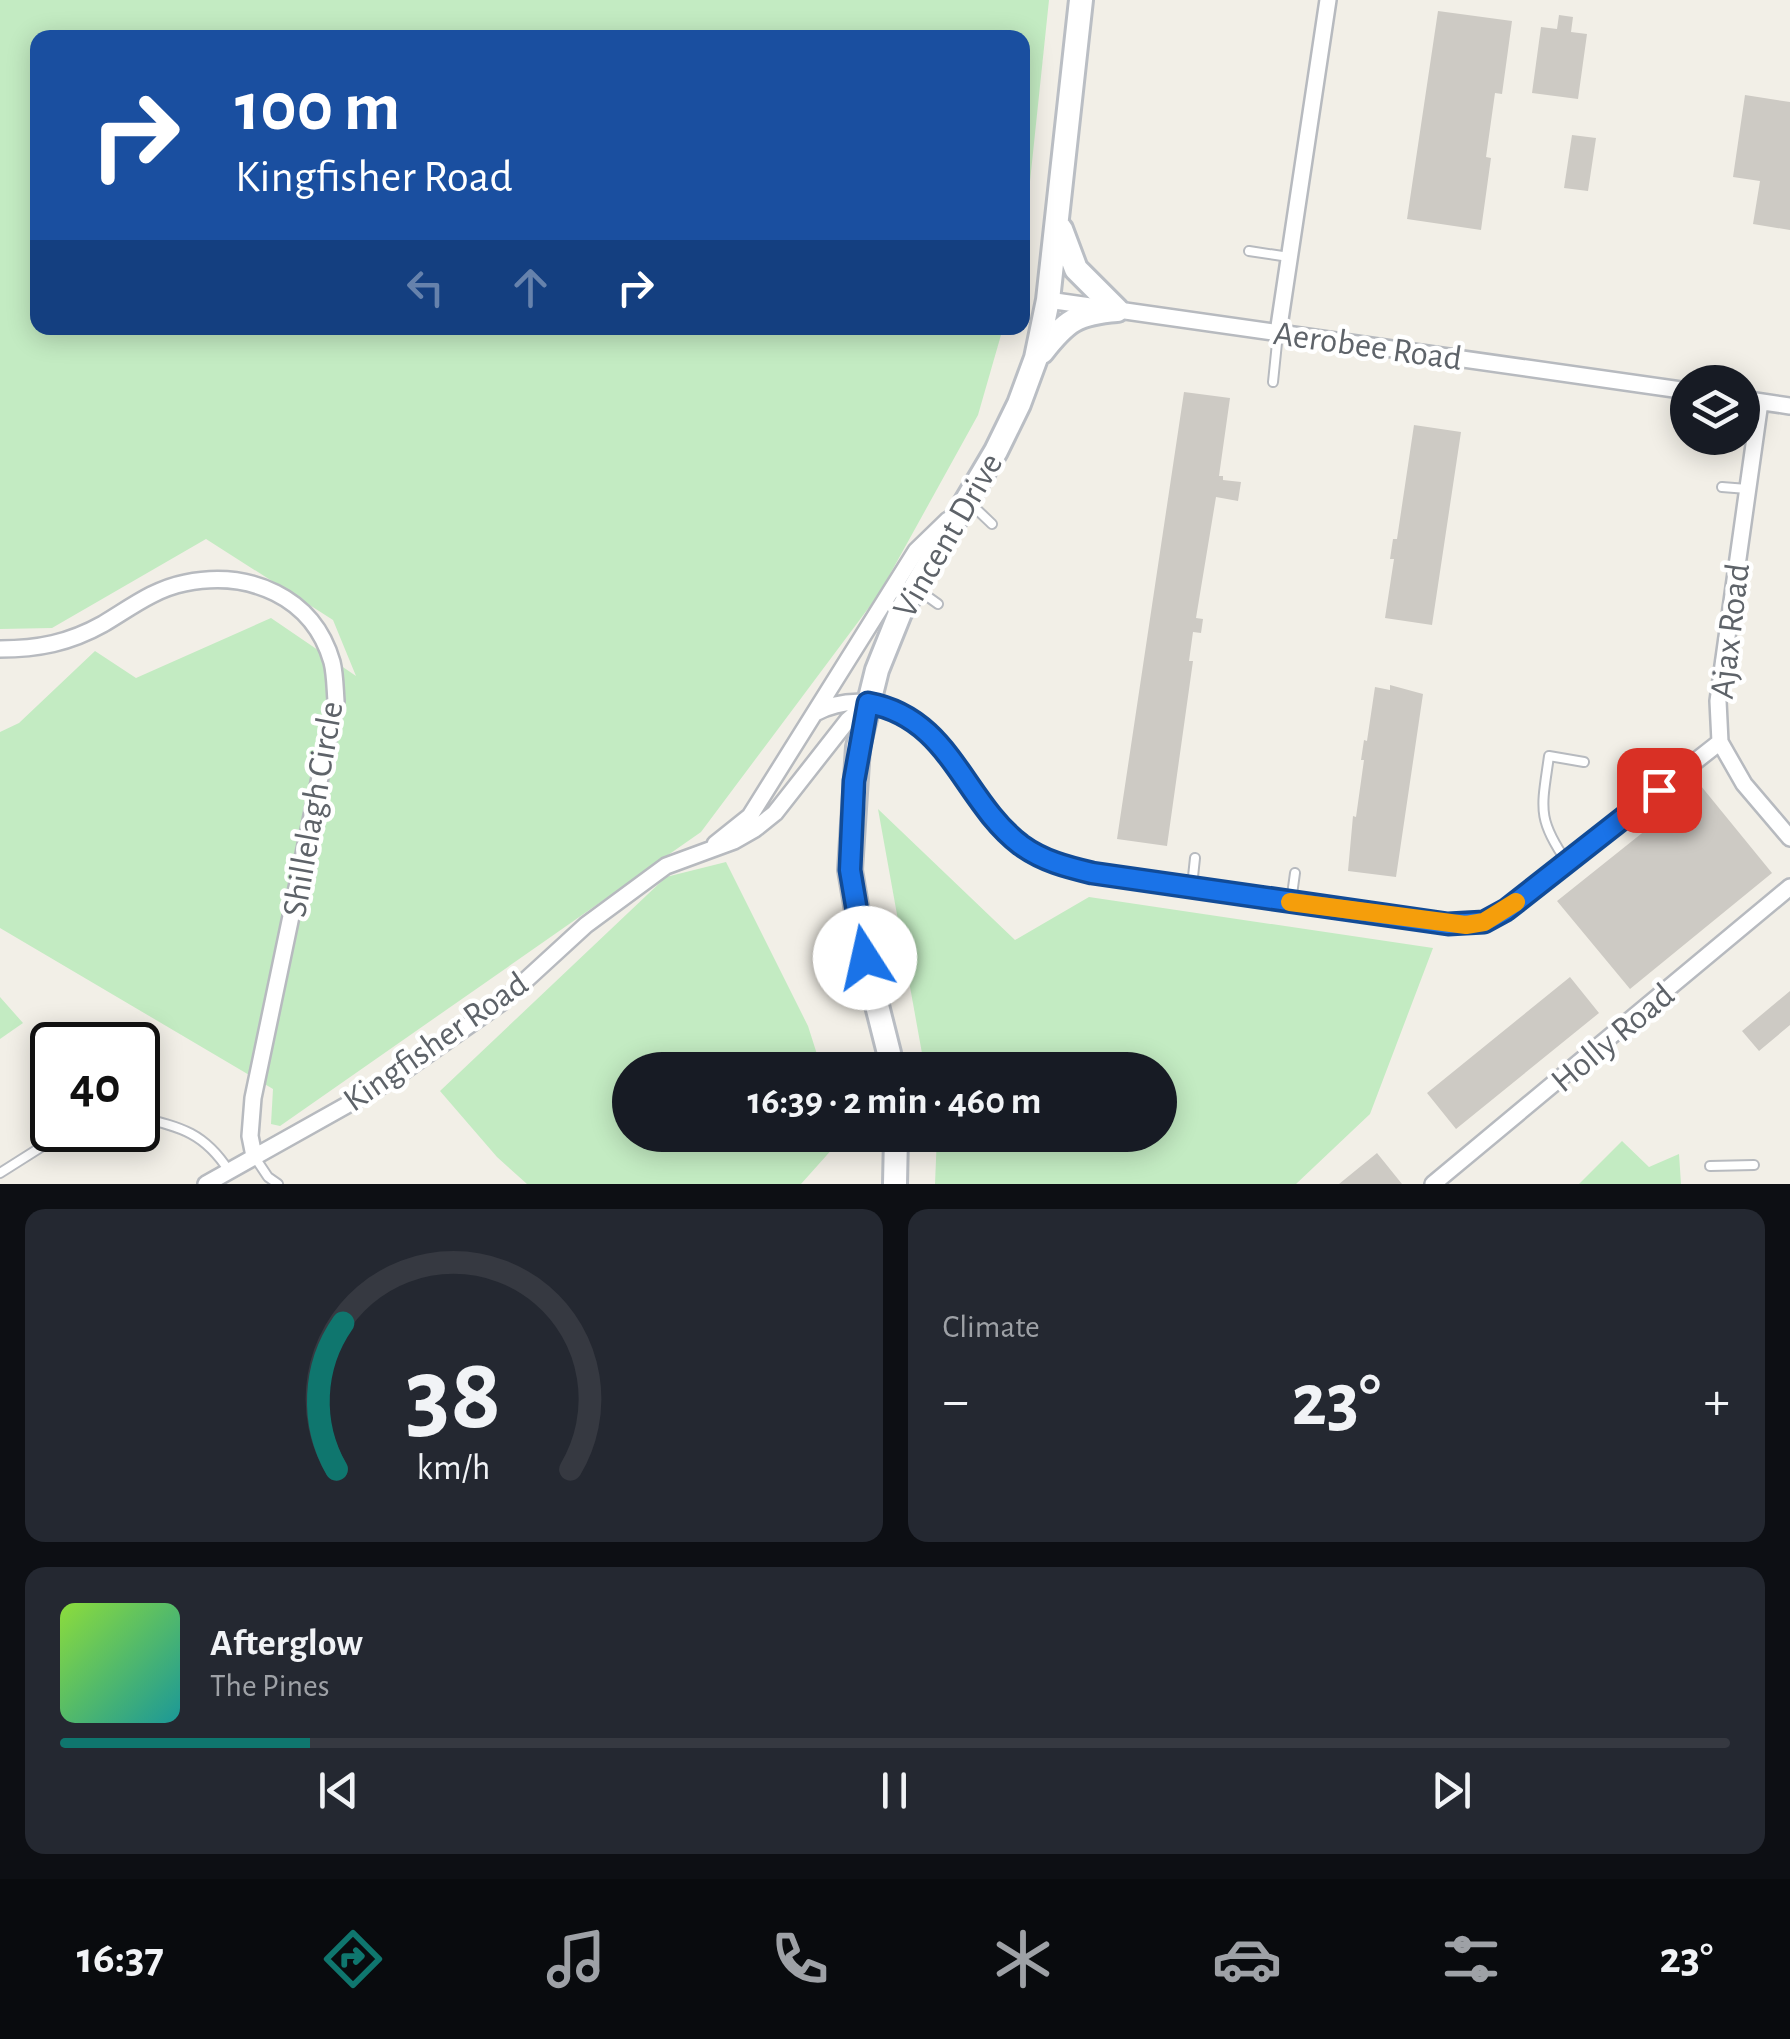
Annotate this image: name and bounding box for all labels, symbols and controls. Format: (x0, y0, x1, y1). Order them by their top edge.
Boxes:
icon: right (70, 70, 200, 200)
text: 100 m (235, 73, 400, 143)
text: Kingfisher Road (235, 155, 513, 200)
icon: left (398, 260, 453, 315)
icon: ahead (503, 260, 558, 315)
icon: right (608, 260, 663, 315)
street label: Aerobee Road (1271, 316, 1464, 377)
map controls (1670, 365, 1760, 455)
button: layers (1670, 365, 1760, 455)
street label: Vincent Drive (887, 447, 1009, 624)
street label: Ajax Road (1705, 561, 1756, 701)
street label: Shillelagh Circle (277, 699, 350, 920)
pin (1617, 748, 1702, 833)
icon: arrive (1632, 763, 1687, 818)
position arrow (813, 906, 917, 1010)
street label: Kingfisher Road (337, 966, 534, 1119)
street label: Holly Road (1545, 977, 1681, 1099)
speed limit sign: 40 (30, 1022, 160, 1152)
text: 16:39 · 2 min · 460 m (748, 1083, 1041, 1121)
text: Climate (943, 1311, 1040, 1343)
text: 38 (406, 1344, 502, 1448)
text: 23° (1291, 1364, 1381, 1439)
text: − (943, 1374, 969, 1429)
text: + (1704, 1374, 1730, 1429)
text: km/h (417, 1450, 491, 1486)
text: Afterglow (210, 1625, 363, 1663)
text: The Pines (210, 1670, 330, 1702)
icon: previous (311, 1763, 366, 1818)
icon: pause (867, 1763, 922, 1818)
icon: next (1424, 1763, 1479, 1818)
icon: directions (318, 1924, 388, 1994)
icon: music (541, 1924, 611, 1994)
icon: phone (765, 1924, 835, 1994)
icon: climate (988, 1924, 1058, 1994)
icon: car (1212, 1924, 1282, 1994)
icon: filters (1436, 1924, 1506, 1994)
text: 16:37 (77, 1936, 164, 1981)
text: 23° (1659, 1936, 1713, 1981)

